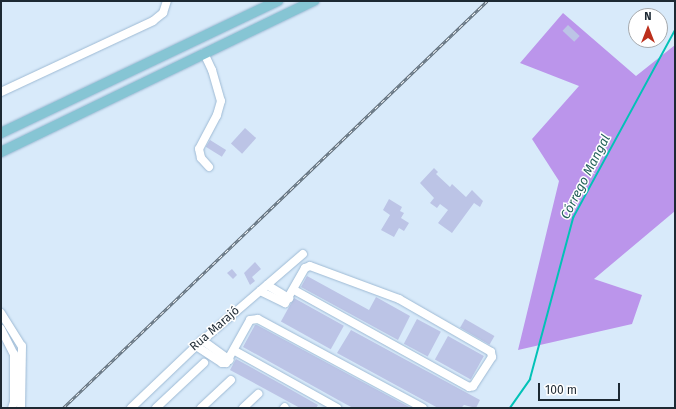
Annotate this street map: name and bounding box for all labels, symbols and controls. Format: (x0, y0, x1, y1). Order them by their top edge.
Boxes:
north arrow (628, 8, 668, 48)
text: N (644, 10, 652, 23)
water label: Córrego Mangal (558, 132, 614, 222)
street label: Rua Marajó (187, 304, 243, 354)
scale bar (540, 375, 622, 401)
text: 100 m (545, 383, 577, 397)

